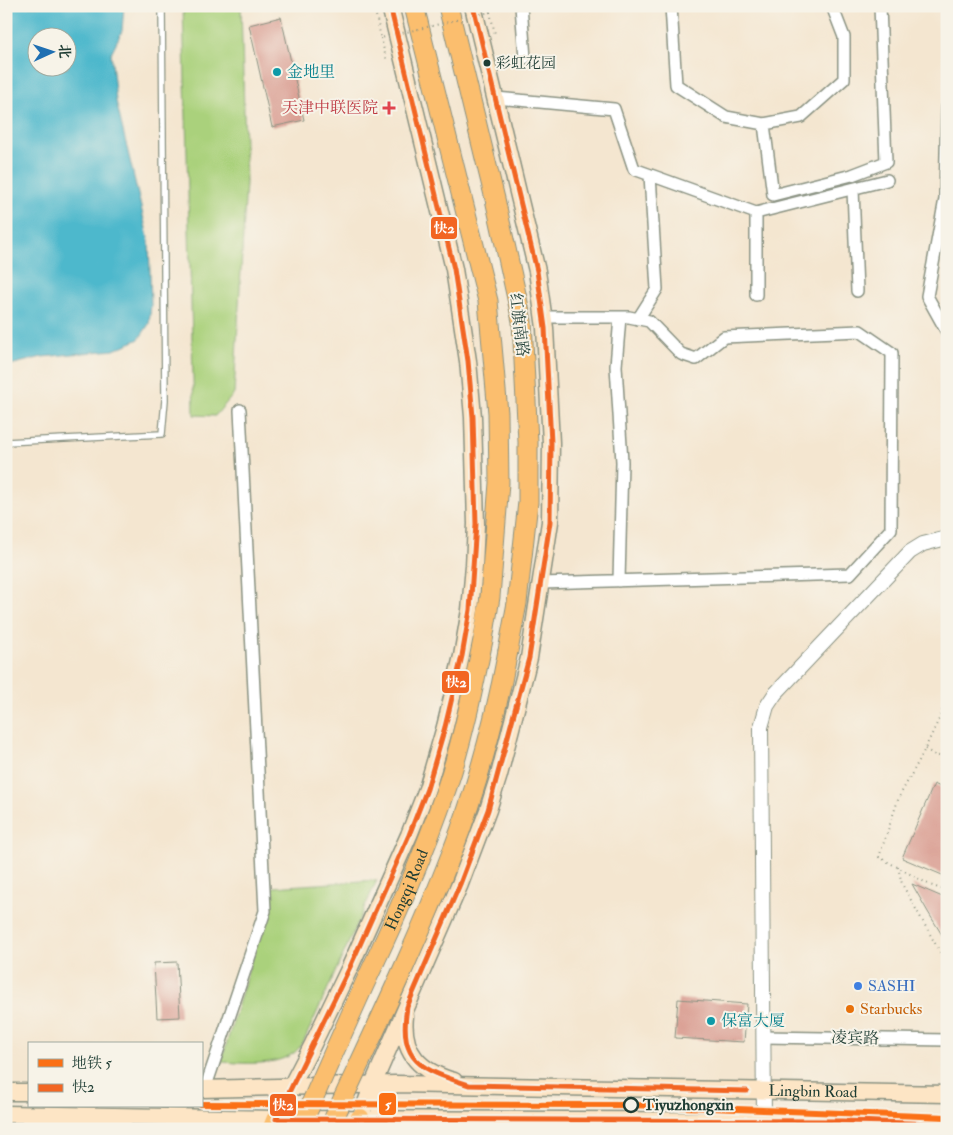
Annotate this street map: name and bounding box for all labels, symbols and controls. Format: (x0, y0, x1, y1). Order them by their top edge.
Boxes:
north arrow (28, 28, 78, 78)
text: 北 (56, 44, 73, 59)
place label: 彩虹花园 (496, 54, 556, 73)
marker: 彩虹花园 (482, 58, 492, 68)
place label: 金地里 (287, 62, 335, 82)
marker: 金地里 (271, 66, 283, 78)
place label: 天津中联医院 (282, 98, 378, 118)
marker: 天津中联医院 (382, 101, 396, 115)
line badge: 快2 (430, 216, 458, 240)
text: 快2 (433, 220, 455, 237)
street label: 红旗南路 (505, 292, 533, 358)
line badge: 快2 (441, 670, 470, 694)
text: 快2 (445, 674, 467, 691)
street label: Hongqi Road (381, 846, 433, 933)
place label: SASHI (868, 976, 916, 996)
marker: SASHI (852, 980, 864, 992)
place label: Starbucks (860, 999, 922, 1019)
marker: Starbucks (844, 1003, 856, 1015)
place label: 保富大厦 (721, 1011, 785, 1031)
marker: 保富大厦 (705, 1015, 717, 1027)
street label: 凌宾路 (831, 1028, 879, 1048)
legend (28, 1042, 202, 1108)
text: 地铁 5 (72, 1054, 112, 1073)
text: 快2 (72, 1078, 95, 1097)
street label: Lingbin Road (768, 1081, 858, 1102)
line badge: 5 (378, 1092, 397, 1116)
line badge: 快2 (269, 1093, 297, 1117)
place label: Tiyuzhongxin (642, 1095, 735, 1116)
text: 5 (385, 1096, 392, 1113)
text: 快2 (272, 1097, 294, 1114)
marker: Tiyuzhongxin (623, 1097, 639, 1113)

